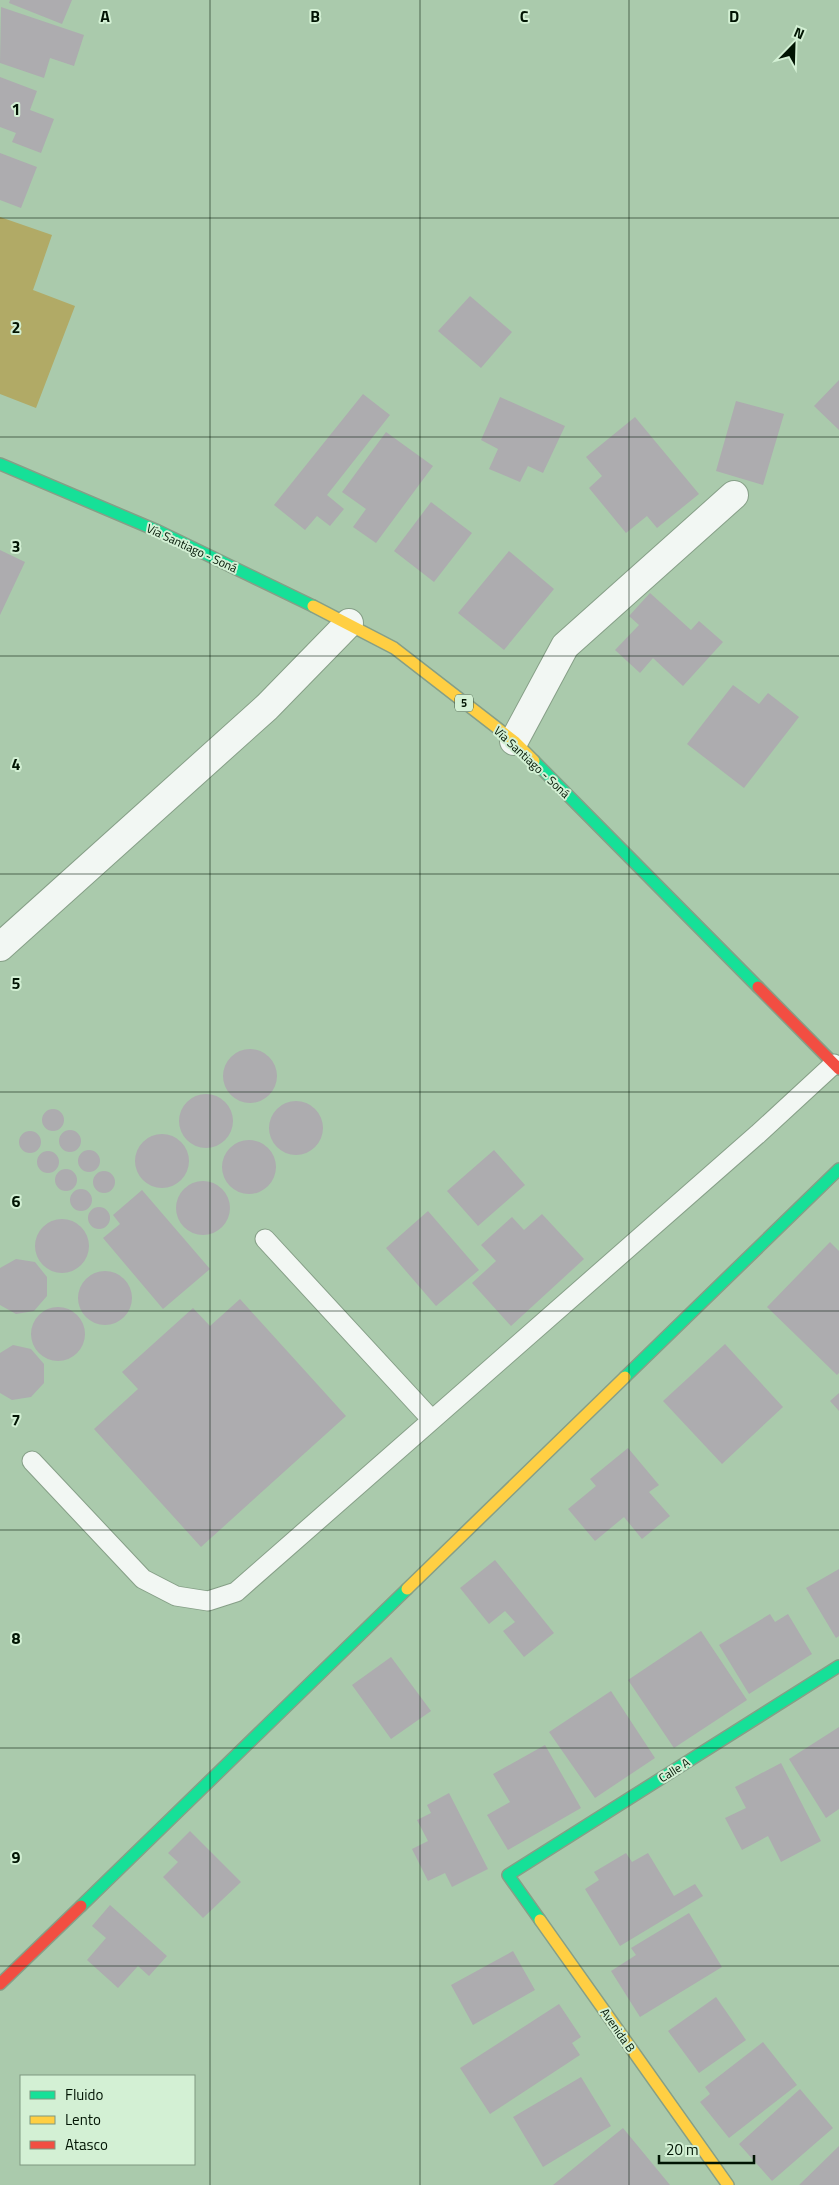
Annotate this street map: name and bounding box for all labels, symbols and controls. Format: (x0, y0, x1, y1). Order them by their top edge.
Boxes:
text: A (100, 4, 110, 28)
text: B (310, 4, 320, 28)
text: C (520, 4, 529, 28)
text: D (729, 4, 739, 28)
north arrow (769, 20, 819, 70)
text: N (791, 21, 808, 44)
text: 1 (12, 97, 20, 121)
text: 2 (12, 315, 20, 339)
street label: Vía Santiago - Soná (143, 519, 241, 577)
text: 3 (12, 534, 20, 558)
road number: 5 (455, 694, 473, 711)
street label: Vía Santiago - Soná (490, 722, 574, 802)
text: 4 (12, 752, 21, 776)
text: 5 (12, 971, 21, 995)
text: 6 (12, 1189, 21, 1213)
text: 7 (12, 1408, 20, 1432)
text: 8 (12, 1626, 21, 1650)
street label: Calle A (655, 1753, 693, 1787)
text: 9 (12, 1845, 21, 1869)
street label: Avenida B (596, 2004, 640, 2056)
legend (20, 2075, 195, 2165)
text: Fluido (65, 2083, 104, 2106)
text: Lento (65, 2108, 101, 2131)
scale bar (659, 2132, 754, 2164)
text: Atasco (65, 2133, 108, 2156)
text: 20 m (666, 2138, 699, 2161)

